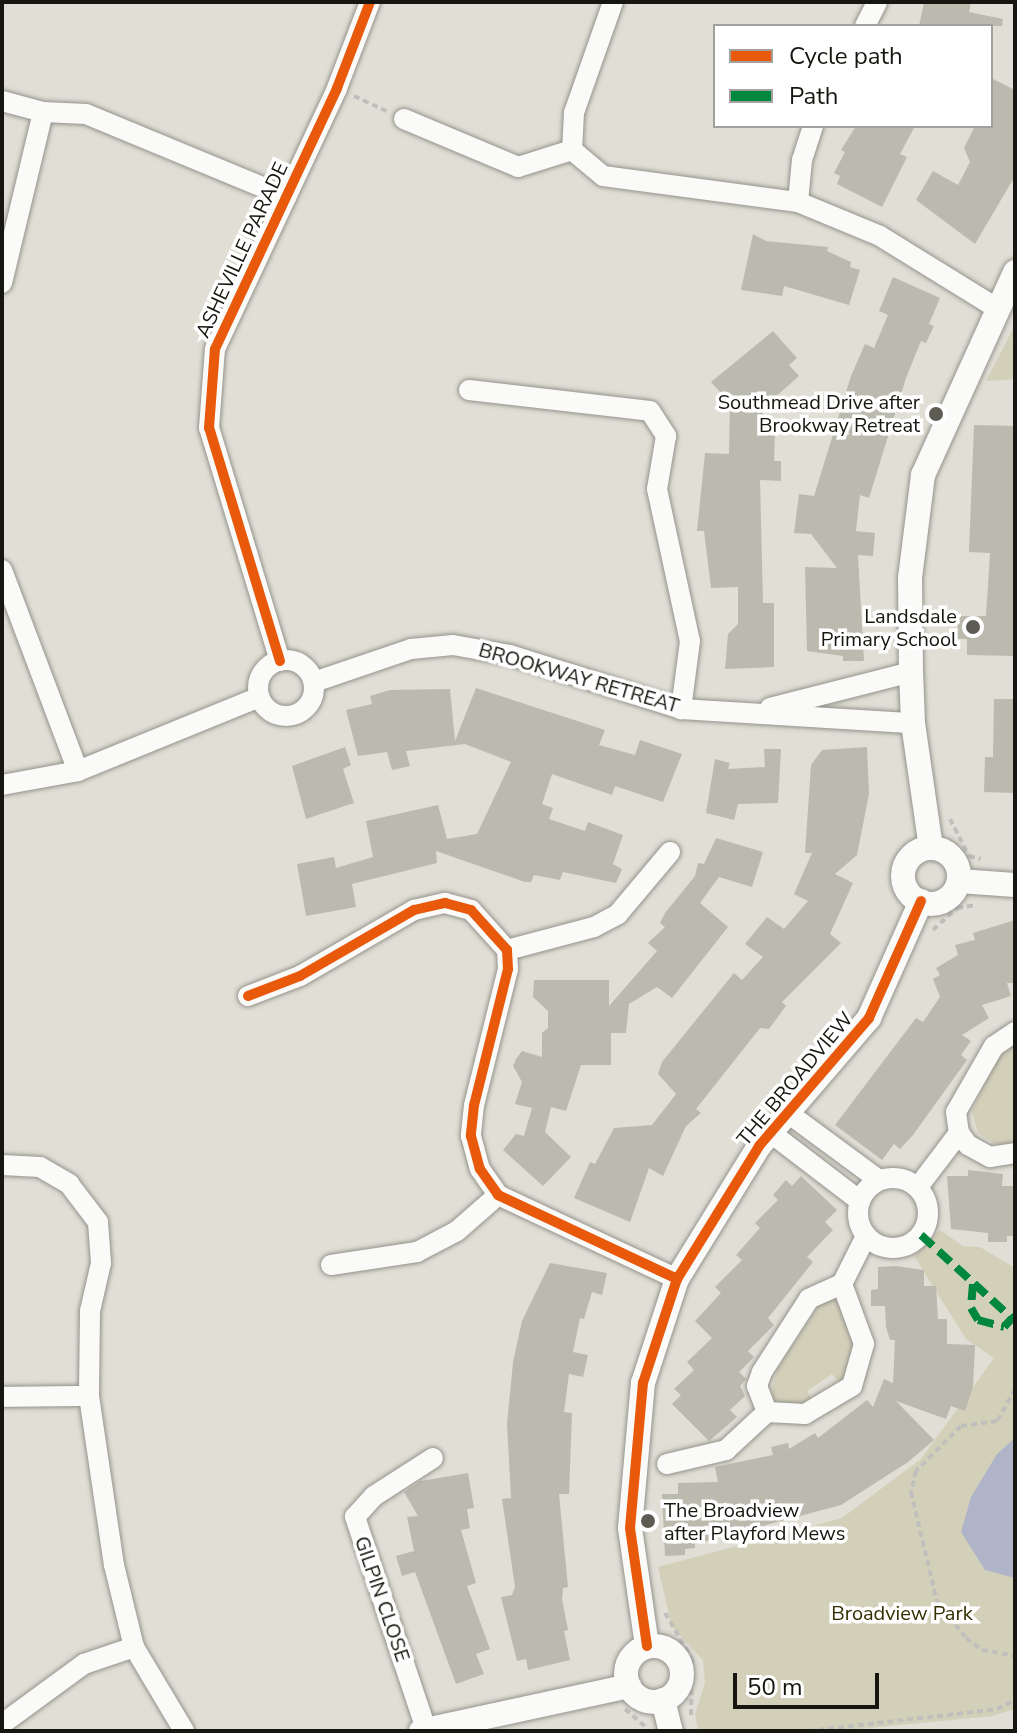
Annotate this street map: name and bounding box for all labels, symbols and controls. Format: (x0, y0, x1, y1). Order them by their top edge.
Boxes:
legend (713, 24, 993, 128)
text: Cycle path (789, 40, 903, 72)
text: Path (789, 80, 838, 112)
street label: ASHEVILLE PARADE (191, 158, 293, 342)
place label: Southmead Drive after Brookway Retreat (718, 390, 920, 437)
marker: Southmead Drive after Brookway Retreat (927, 405, 945, 423)
place label: Landsdale Primary School (821, 604, 957, 651)
marker: Landsdale Primary School (964, 618, 982, 636)
street label: BROOKWAY RETREAT (476, 638, 682, 718)
street label: THE BROADVIEW (732, 1007, 858, 1151)
place label: The Broadview after Playford Mews (664, 1498, 845, 1545)
marker: The Broadview after Playford Mews (639, 1512, 657, 1530)
street label: GILPIN CLOSE (349, 1533, 415, 1665)
park label: Broadview Park (831, 1601, 973, 1625)
scale bar (737, 1657, 883, 1707)
text: 50 m (747, 1671, 803, 1703)

